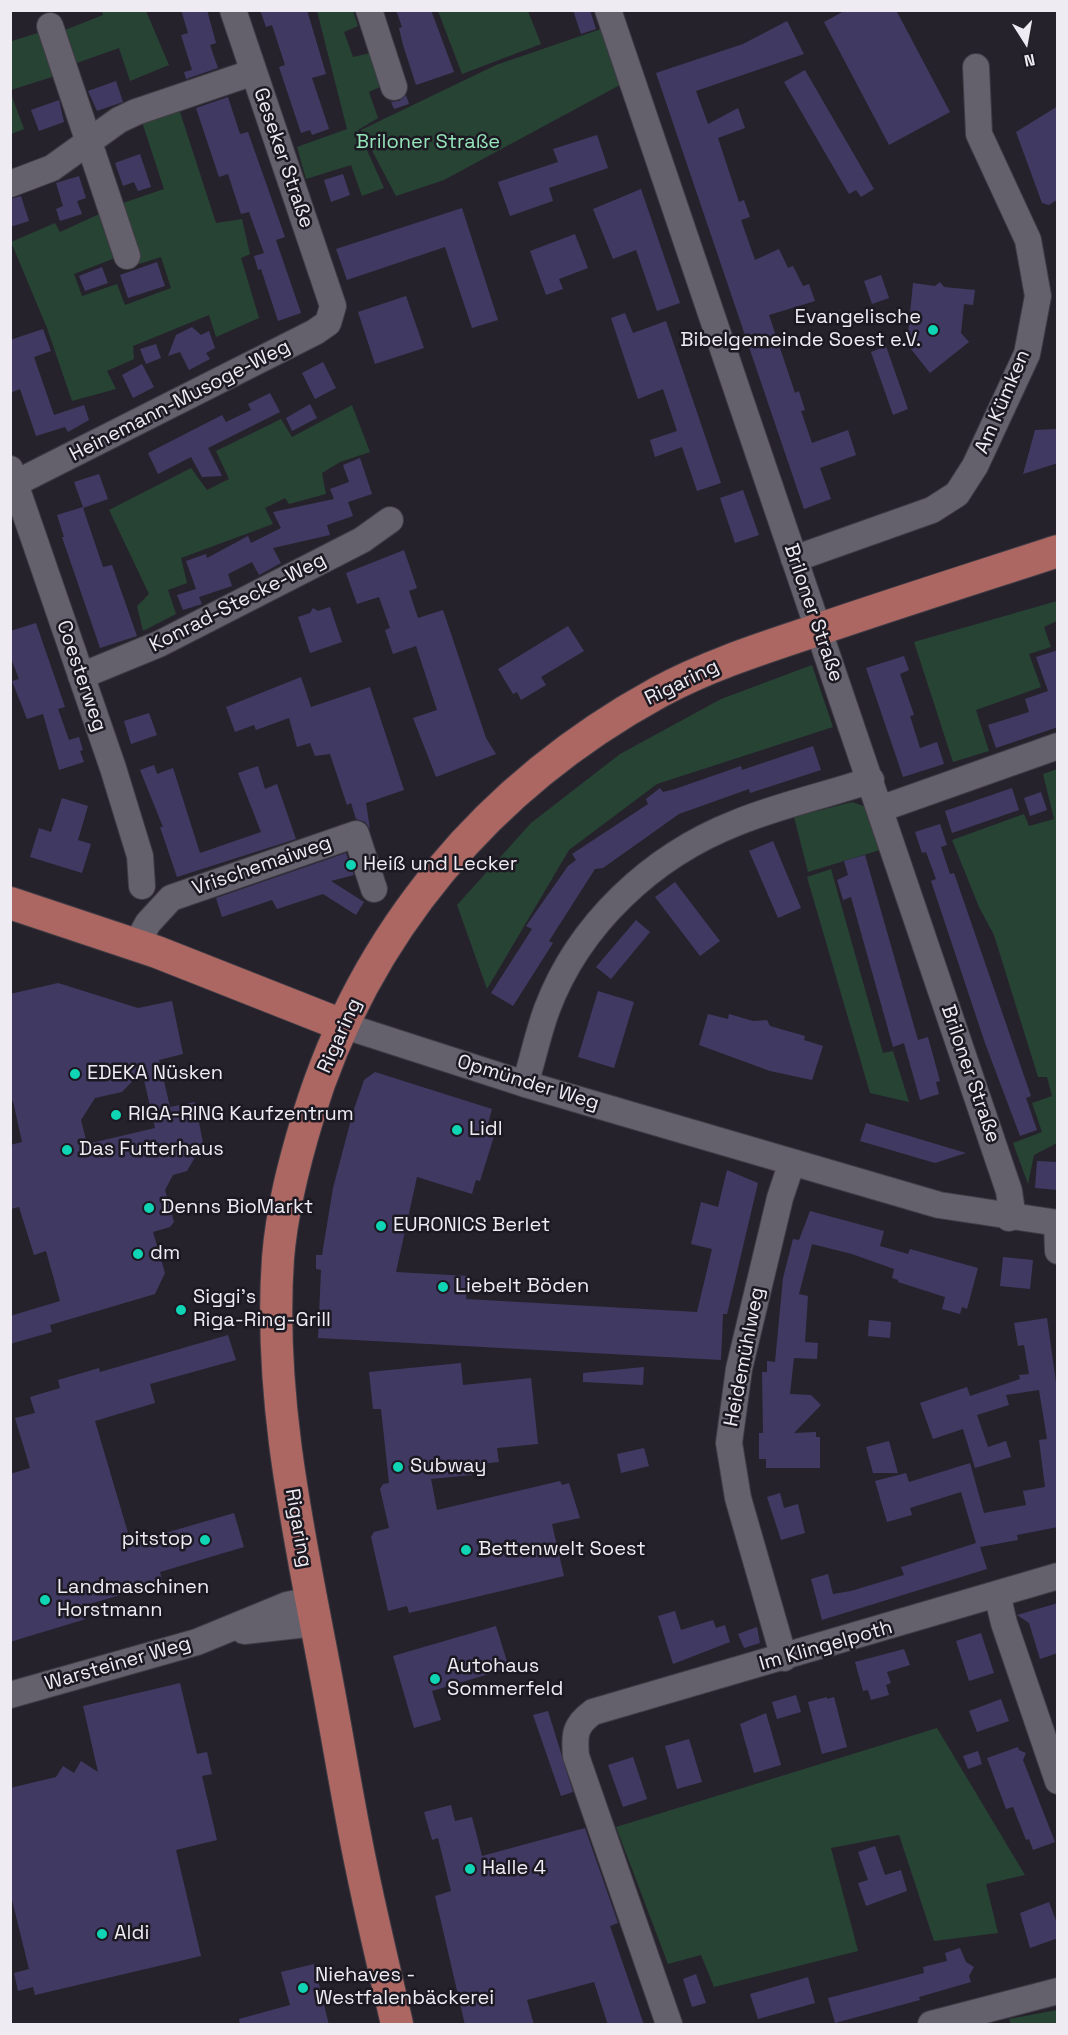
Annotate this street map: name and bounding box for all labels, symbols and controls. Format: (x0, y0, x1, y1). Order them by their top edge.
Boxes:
north arrow (996, 12, 1056, 72)
text: N (1022, 49, 1037, 71)
street label: Geseker Straße (248, 85, 318, 231)
park label: Briloner Straße (356, 131, 500, 155)
place label: Evangelische Bibelgemeinde Soest e.V. (680, 306, 921, 353)
marker: Evangelische Bibelgemeinde Soest e.V. (926, 323, 940, 337)
street label: Heinemann-Musoge-Weg (66, 335, 294, 467)
street label: Am Kümken (970, 346, 1036, 458)
street label: Briloner Straße (778, 541, 848, 685)
street label: Konrad-Stecke-Weg (146, 548, 330, 658)
street label: Coesterweg (51, 617, 111, 735)
street label: Rigaring (641, 655, 723, 711)
street label: Vrischemaiweg (189, 831, 335, 901)
place label: Heiß und Lecker (363, 853, 517, 877)
marker: Heiß und Lecker (344, 858, 358, 872)
street label: Rigaring (313, 995, 367, 1077)
street label: Briloner Straße (935, 1002, 1005, 1146)
street label: Opmünder Weg (454, 1050, 602, 1116)
place label: EDEKA Nüsken (87, 1062, 223, 1086)
marker: EDEKA Nüsken (68, 1067, 82, 1081)
place label: RIGA-RING Kaufzentrum (128, 1103, 354, 1127)
marker: RIGA-RING Kaufzentrum (109, 1108, 123, 1122)
place label: Lidl (469, 1118, 503, 1142)
marker: Lidl (450, 1123, 464, 1137)
place label: Das Futterhaus (79, 1138, 224, 1162)
marker: Das Futterhaus (60, 1143, 74, 1157)
place label: Denns BioMarkt (161, 1196, 313, 1220)
marker: Denns BioMarkt (142, 1201, 156, 1215)
place label: EURONICS Berlet (393, 1214, 550, 1238)
marker: EURONICS Berlet (374, 1219, 388, 1233)
place label: dm (150, 1242, 180, 1266)
marker: dm (131, 1247, 145, 1261)
place label: Liebelt Böden (455, 1275, 589, 1299)
marker: Liebelt Böden (436, 1280, 450, 1294)
street label: Heidemühlweg (720, 1285, 770, 1429)
place label: Siggi’s Riga-Ring-Grill (193, 1286, 331, 1333)
marker: Siggi’s Riga-Ring-Grill (174, 1303, 188, 1317)
place label: Subway (410, 1455, 487, 1479)
marker: Subway (391, 1460, 405, 1474)
street label: Rigaring (279, 1487, 317, 1569)
place label: pitstop (122, 1528, 193, 1552)
marker: pitstop (198, 1533, 212, 1547)
place label: Bettenwelt Soest (478, 1538, 646, 1562)
marker: Bettenwelt Soest (459, 1543, 473, 1557)
place label: Landmaschinen Horstmann (57, 1576, 209, 1623)
marker: Landmaschinen Horstmann (38, 1593, 52, 1607)
street label: Im Klingelpoth (757, 1616, 895, 1676)
street label: Warsteiner Weg (42, 1632, 194, 1696)
place label: Autohaus Sommerfeld (447, 1655, 563, 1702)
marker: Autohaus Sommerfeld (428, 1672, 442, 1686)
place label: Halle 4 (482, 1857, 546, 1881)
marker: Halle 4 (463, 1862, 477, 1876)
place label: Aldi (114, 1922, 149, 1946)
marker: Aldi (95, 1927, 109, 1941)
place label: Niehaves - Westfalenbäckerei (315, 1964, 494, 2011)
marker: Niehaves - Westfalenbäckerei (296, 1981, 310, 1995)

